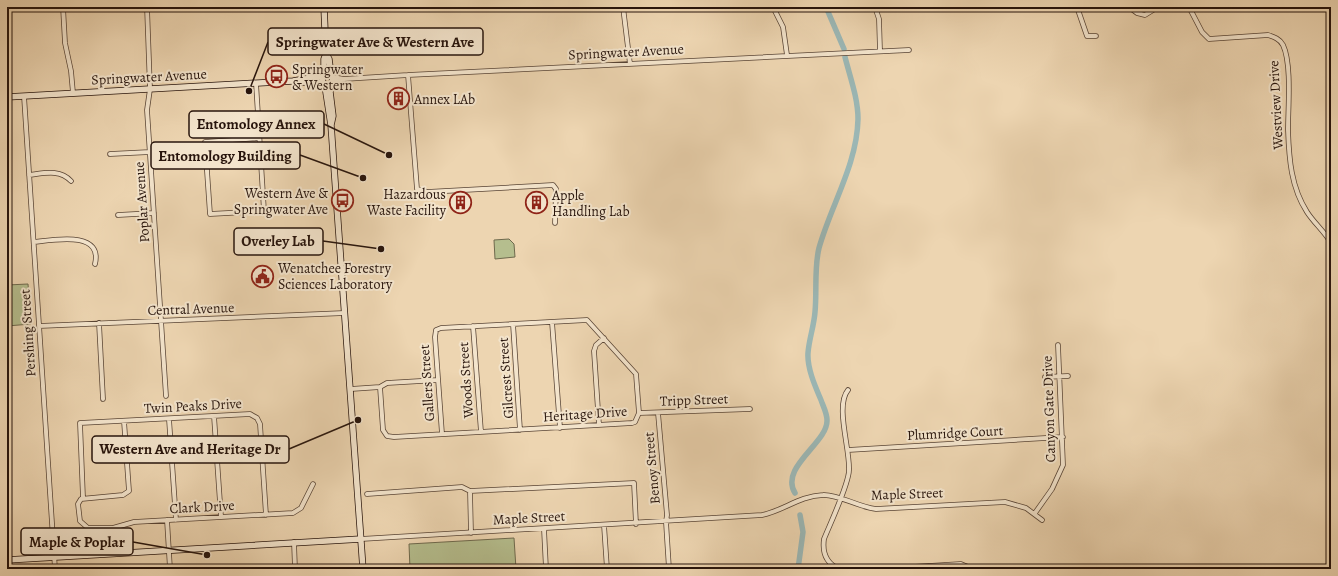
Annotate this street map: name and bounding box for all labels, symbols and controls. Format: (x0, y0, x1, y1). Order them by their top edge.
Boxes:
callout: Springwater Ave & Western Ave (268, 28, 483, 55)
text: Springwater Ave & Western Ave (276, 32, 474, 52)
street label: Springwater Avenue (568, 39, 684, 65)
place label: Springwater & Western (292, 60, 364, 95)
street label: Westview Drive (1264, 60, 1288, 151)
street label: Springwater Avenue (91, 64, 207, 90)
bus stop icon: Springwater & Western (263, 64, 289, 90)
building icon: Annex LAb (385, 86, 411, 112)
place label: Annex LAb (413, 90, 475, 109)
callout: Entomology Annex (189, 111, 324, 138)
text: Entomology Annex (196, 114, 316, 134)
callout: Entomology Building (151, 142, 300, 169)
text: Entomology Building (158, 146, 292, 166)
street label: Poplar Avenue (130, 161, 154, 243)
place label: Western Ave & Springwater Ave (234, 184, 328, 219)
place label: Hazardous Waste Facility (366, 185, 447, 220)
place label: Apple Handling Lab (551, 186, 630, 221)
bus stop icon: Western Ave & Springwater Ave (330, 188, 356, 214)
building icon: Hazardous Waste Facility (448, 189, 474, 215)
building icon: Apple Handling Lab (524, 190, 550, 216)
callout: Overley Lab (234, 228, 323, 255)
text: Overley Lab (241, 231, 315, 251)
place label: Wenatchee Forestry Sciences Laboratory (277, 259, 393, 294)
public building icon: Wenatchee Forestry Sciences Laboratory (250, 263, 276, 289)
street label: Pershing Street (15, 288, 41, 377)
street label: Central Avenue (147, 298, 235, 320)
street label: Gilcrest Street (494, 336, 518, 419)
street label: Woods Street (454, 341, 478, 420)
street label: Gallers Street (415, 344, 439, 422)
street label: Canyon Gate Drive (1038, 355, 1060, 463)
street label: Tripp Street (659, 389, 729, 411)
street label: Twin Peaks Drive (144, 394, 242, 418)
street label: Heritage Drive (542, 402, 628, 426)
street label: Plumridge Court (906, 421, 1004, 445)
street label: Benoy Street (639, 431, 665, 505)
callout: Western Ave and Heritage Dr (92, 436, 289, 463)
text: Western Ave and Heritage Dr (98, 439, 281, 459)
street label: Maple Street (870, 483, 944, 505)
street label: Clark Drive (169, 496, 235, 518)
street label: Maple Street (492, 507, 566, 529)
callout: Maple & Poplar (21, 528, 133, 555)
text: Maple & Poplar (29, 532, 125, 552)

